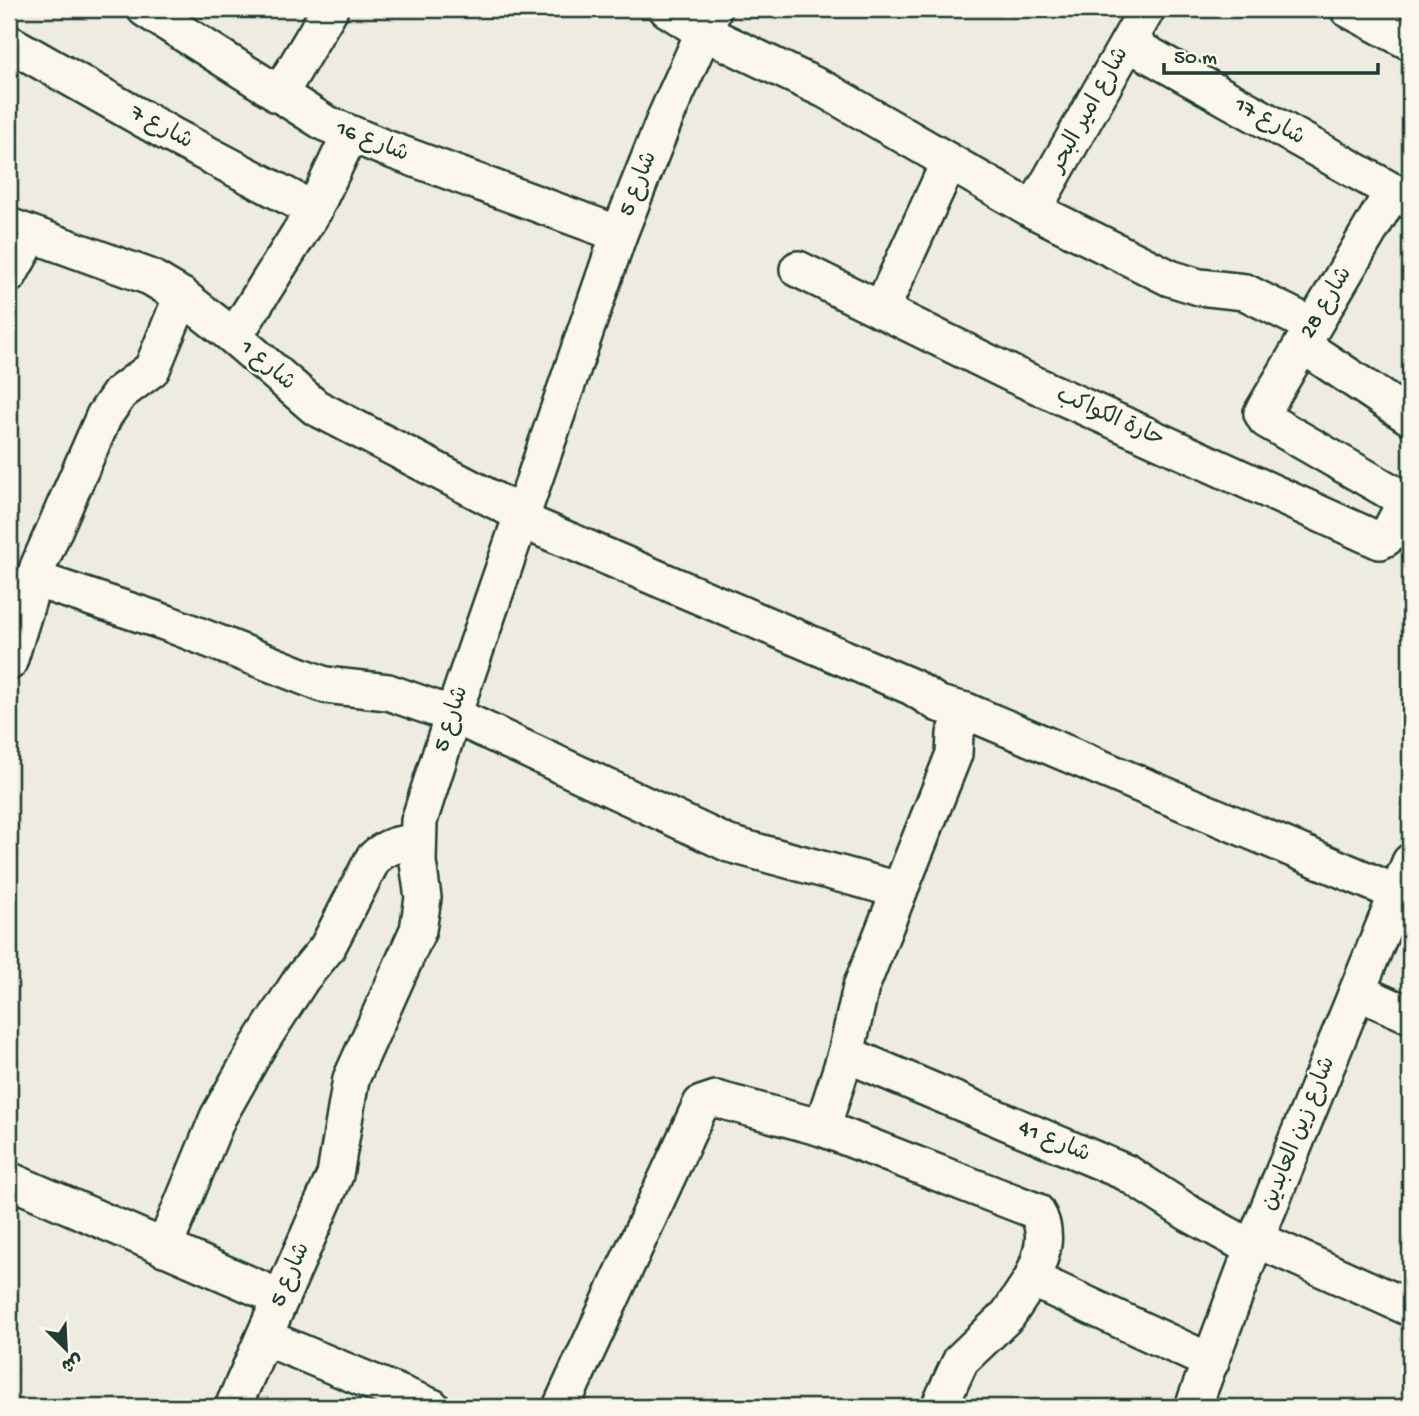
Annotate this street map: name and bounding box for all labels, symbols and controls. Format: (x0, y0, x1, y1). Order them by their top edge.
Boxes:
scale bar (1164, 32, 1377, 76)
street label: شارع امير البحر (1043, 43, 1136, 179)
text: 50 m (1174, 47, 1217, 72)
street label: شارع 17 (1228, 91, 1309, 152)
street label: شارع 7 (124, 99, 197, 156)
street label: شارع 16 (331, 115, 412, 169)
street label: شارع 5 (614, 148, 664, 220)
street label: شارع 28 (1295, 262, 1359, 344)
street label: شارع 1 (233, 334, 300, 397)
street label: حارة الكواكب (1052, 382, 1168, 454)
street label: شارع 5 (429, 683, 475, 755)
street label: شارع زين العابدين (1256, 1053, 1342, 1215)
street label: شارع 41 (1014, 1115, 1094, 1169)
street label: شارع 5 (265, 1239, 317, 1311)
north arrow (32, 1314, 102, 1384)
text: ش (57, 1347, 86, 1376)

